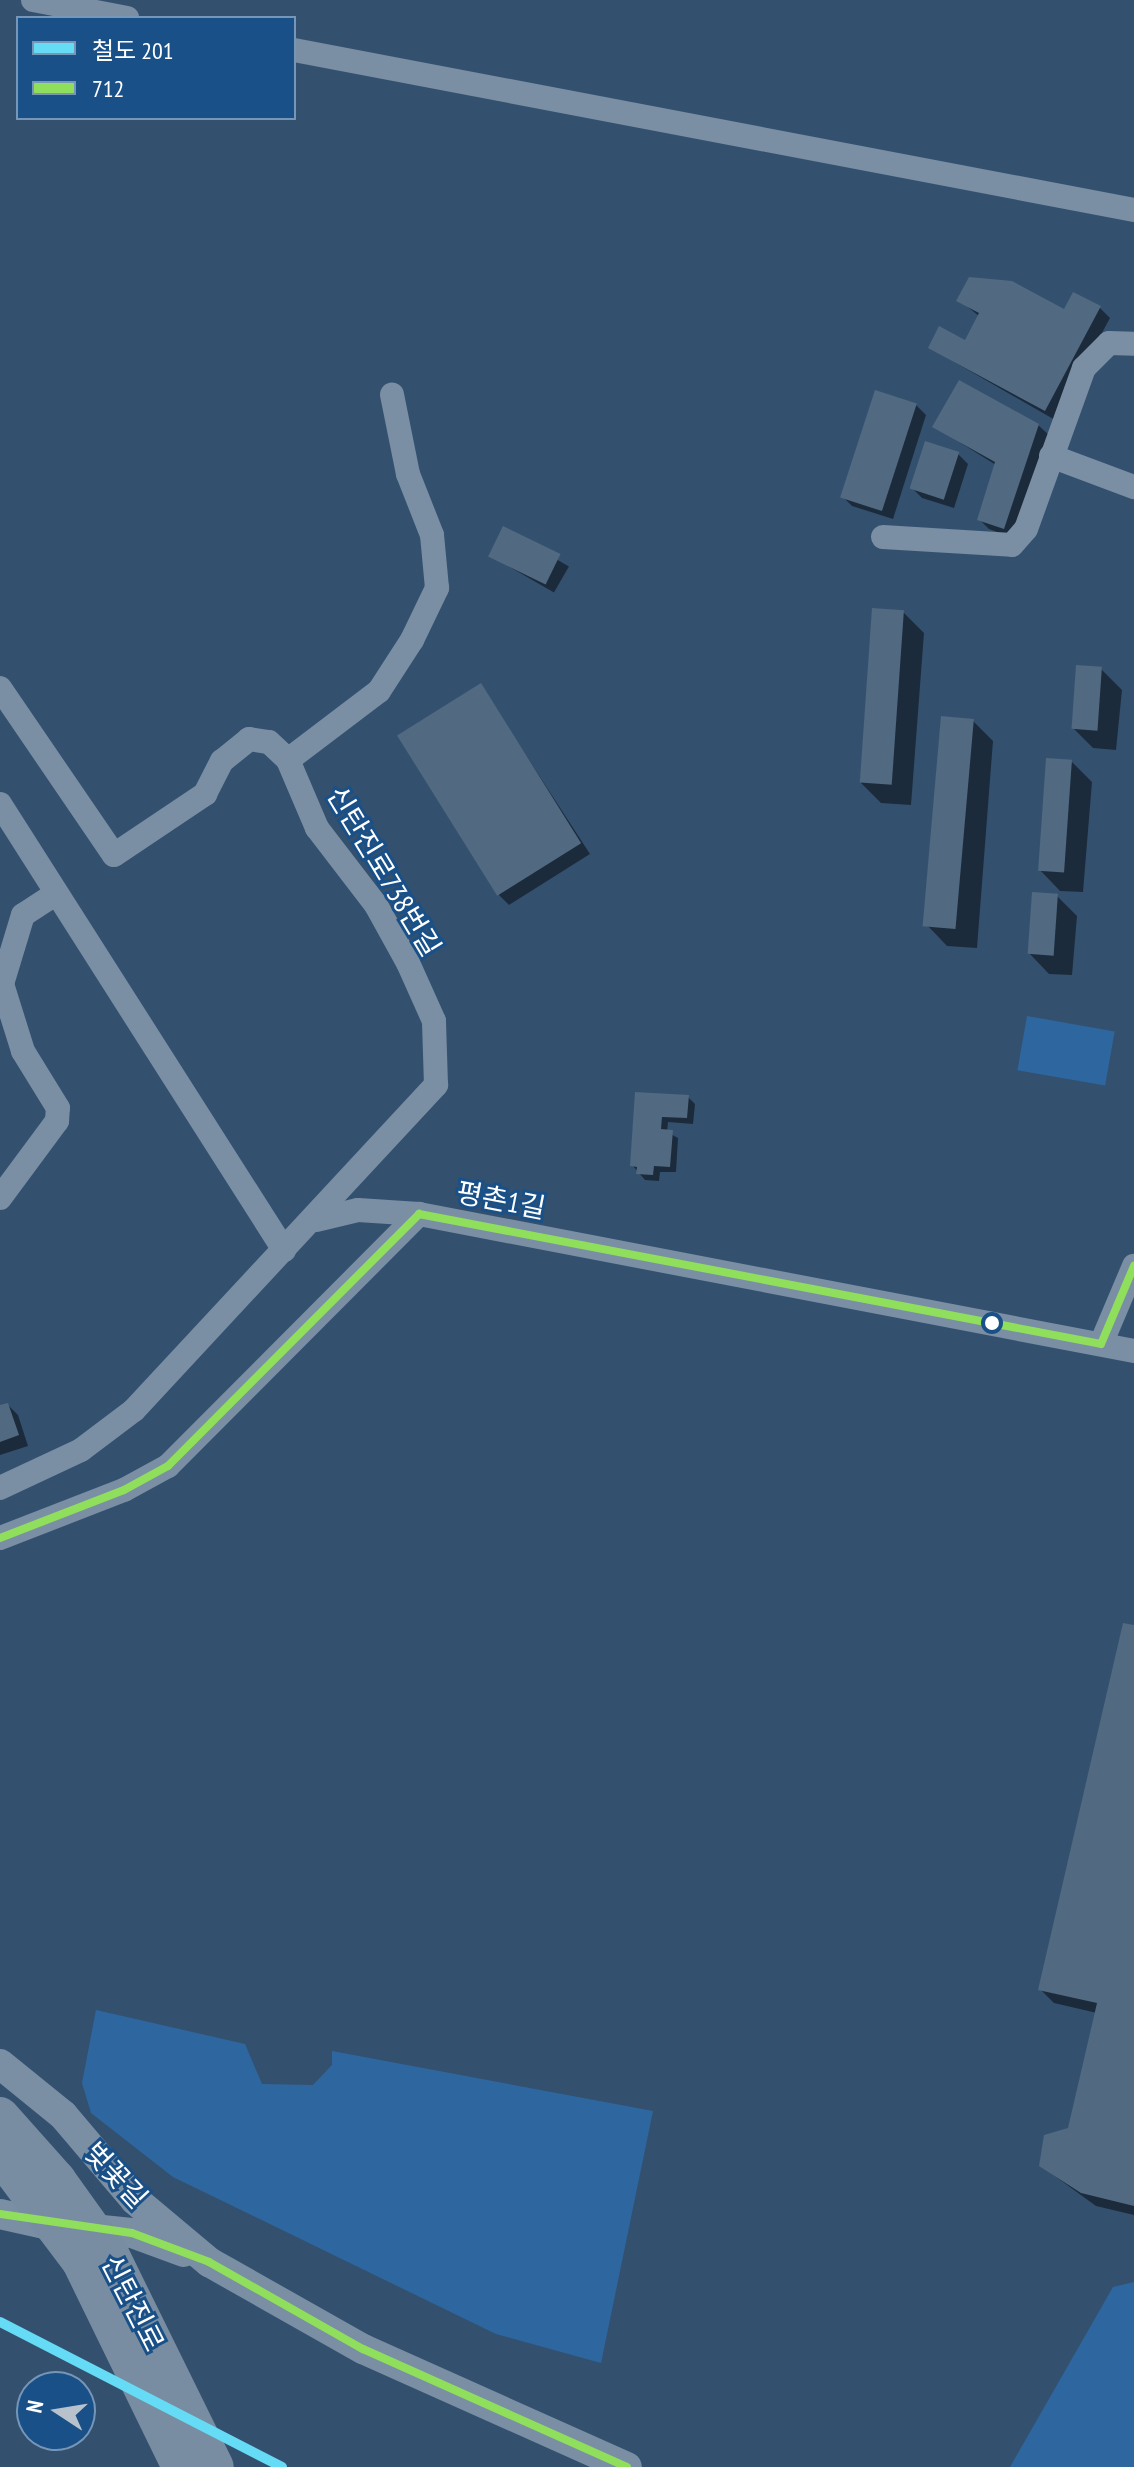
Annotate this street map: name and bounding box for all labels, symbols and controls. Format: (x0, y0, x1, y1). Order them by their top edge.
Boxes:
legend (16, 16, 296, 120)
text: 철도 201 (92, 35, 174, 66)
text: 712 (92, 73, 124, 104)
street label: 신탄진로738번길 (320, 780, 448, 962)
street label: 평촌1길 (454, 1175, 548, 1225)
unlabelled marker (984, 1315, 1000, 1331)
street label: 벚꽃길 (77, 2135, 155, 2215)
street label: 신탄진로 (95, 2249, 171, 2357)
north arrow (16, 2371, 96, 2451)
text: N (20, 2398, 49, 2415)

